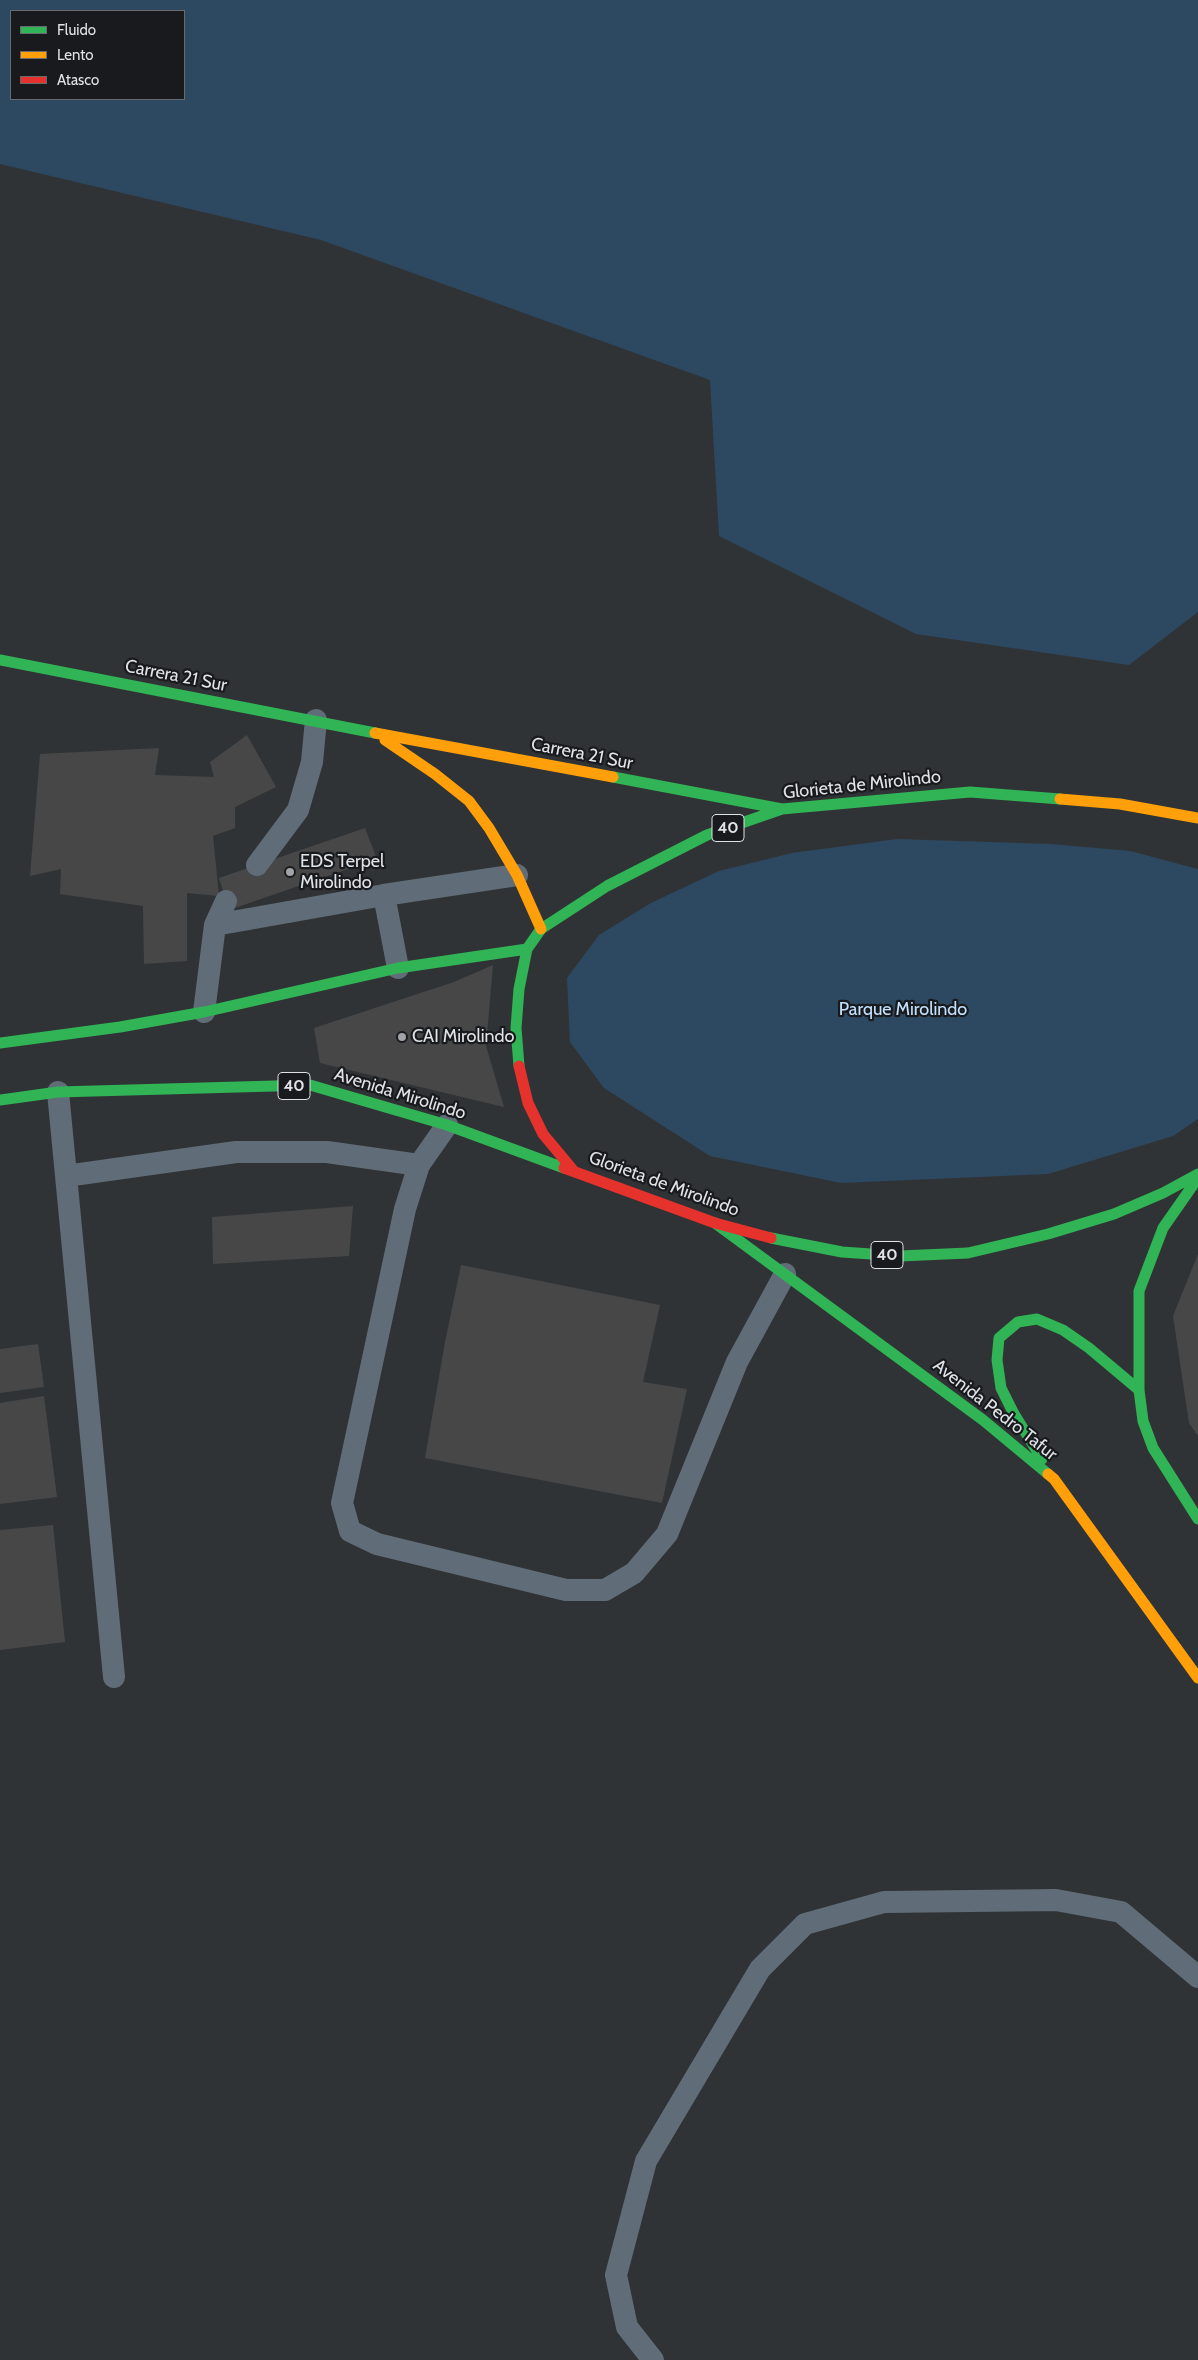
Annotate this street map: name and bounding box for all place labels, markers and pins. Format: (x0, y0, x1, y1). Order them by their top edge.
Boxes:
place label: EDS Terpel Mirolindo (300, 851, 384, 894)
marker: EDS Terpel Mirolindo (284, 866, 296, 878)
place label: CAI Mirolindo (412, 1026, 514, 1048)
marker: CAI Mirolindo (396, 1031, 408, 1043)

